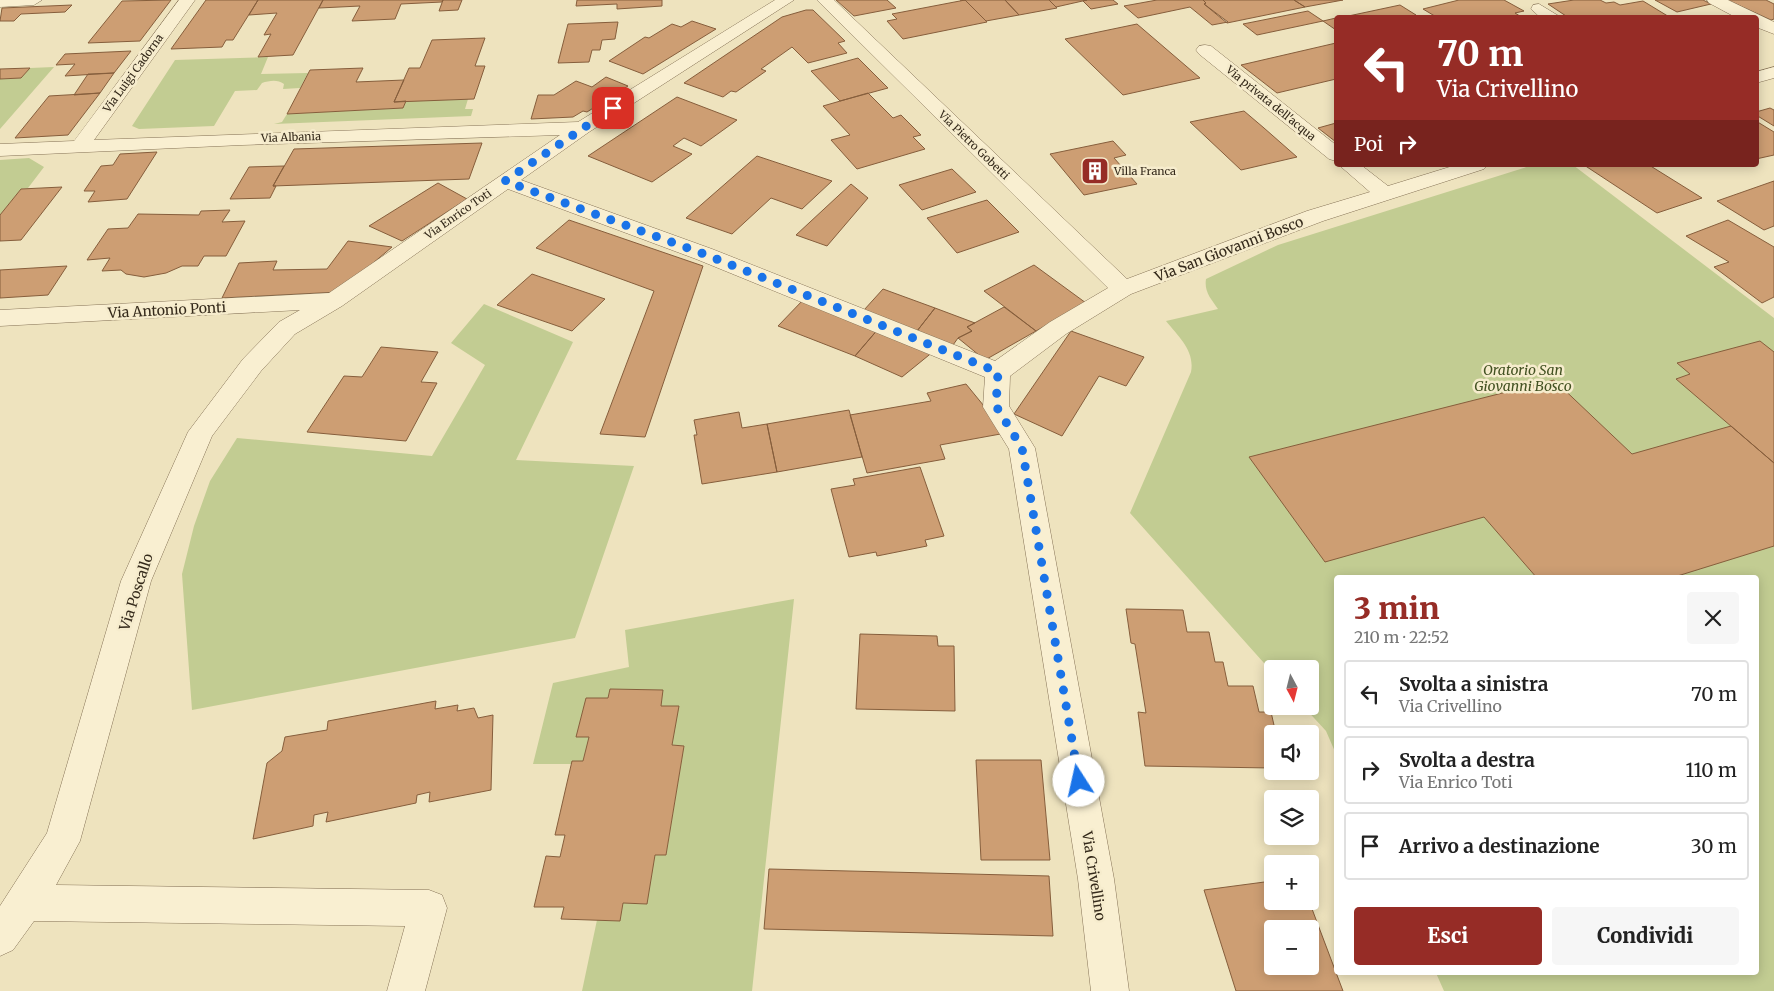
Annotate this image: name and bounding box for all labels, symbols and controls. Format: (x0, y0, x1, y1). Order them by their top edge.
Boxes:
street label: Via Luigi Cadorna (99, 31, 166, 116)
text: 70 m (1437, 32, 1524, 76)
icon: left (1354, 35, 1419, 100)
street label: Via privata dell'acqua (1223, 62, 1319, 144)
text: Via Crivellino (1437, 75, 1578, 103)
pin (592, 87, 634, 129)
icon: arrive (599, 94, 627, 122)
street label: Via Pietro Gobetti (935, 107, 1013, 183)
street label: Via Albania (260, 129, 321, 145)
icon: right (1393, 130, 1421, 158)
text: Poi (1354, 132, 1383, 156)
building icon: Villa Franca (1080, 156, 1110, 186)
place label: Villa Franca (1113, 164, 1176, 178)
street label: Via Enrico Toti (421, 186, 494, 243)
street label: Via San Giovanni Bosco (1151, 212, 1306, 286)
street label: Via Antonio Ponti (107, 298, 227, 322)
park label: Oratorio San Giovanni Bosco (1474, 361, 1572, 395)
street label: Via Poscallo (115, 551, 157, 634)
text: 3 min (1354, 589, 1439, 627)
button: close (1687, 592, 1739, 644)
text: 210 m · 22:52 (1354, 627, 1449, 647)
north arrow (1264, 660, 1319, 715)
map controls (1264, 660, 1319, 975)
text: Svolta a sinistra (1399, 672, 1548, 696)
icon: left (1356, 680, 1384, 708)
text: 70 m (1691, 682, 1737, 706)
text: Via Crivellino (1399, 696, 1502, 716)
button: sound (1264, 725, 1319, 780)
text: Svolta a destra (1399, 748, 1535, 772)
position arrow (1052, 754, 1104, 806)
icon: right (1356, 756, 1384, 784)
text: 110 m (1686, 758, 1737, 782)
text: Via Enrico Toti (1399, 772, 1513, 792)
button: layers (1264, 790, 1319, 845)
street label: Via Crivellino (1078, 829, 1110, 922)
icon: arrive (1356, 832, 1384, 860)
text: Arrivo a destinazione (1399, 834, 1599, 858)
text: 30 m (1691, 834, 1737, 858)
button: + (1264, 855, 1319, 910)
button: Esci (1354, 907, 1542, 965)
button: Condividi (1552, 907, 1739, 965)
button: − (1264, 920, 1319, 975)

